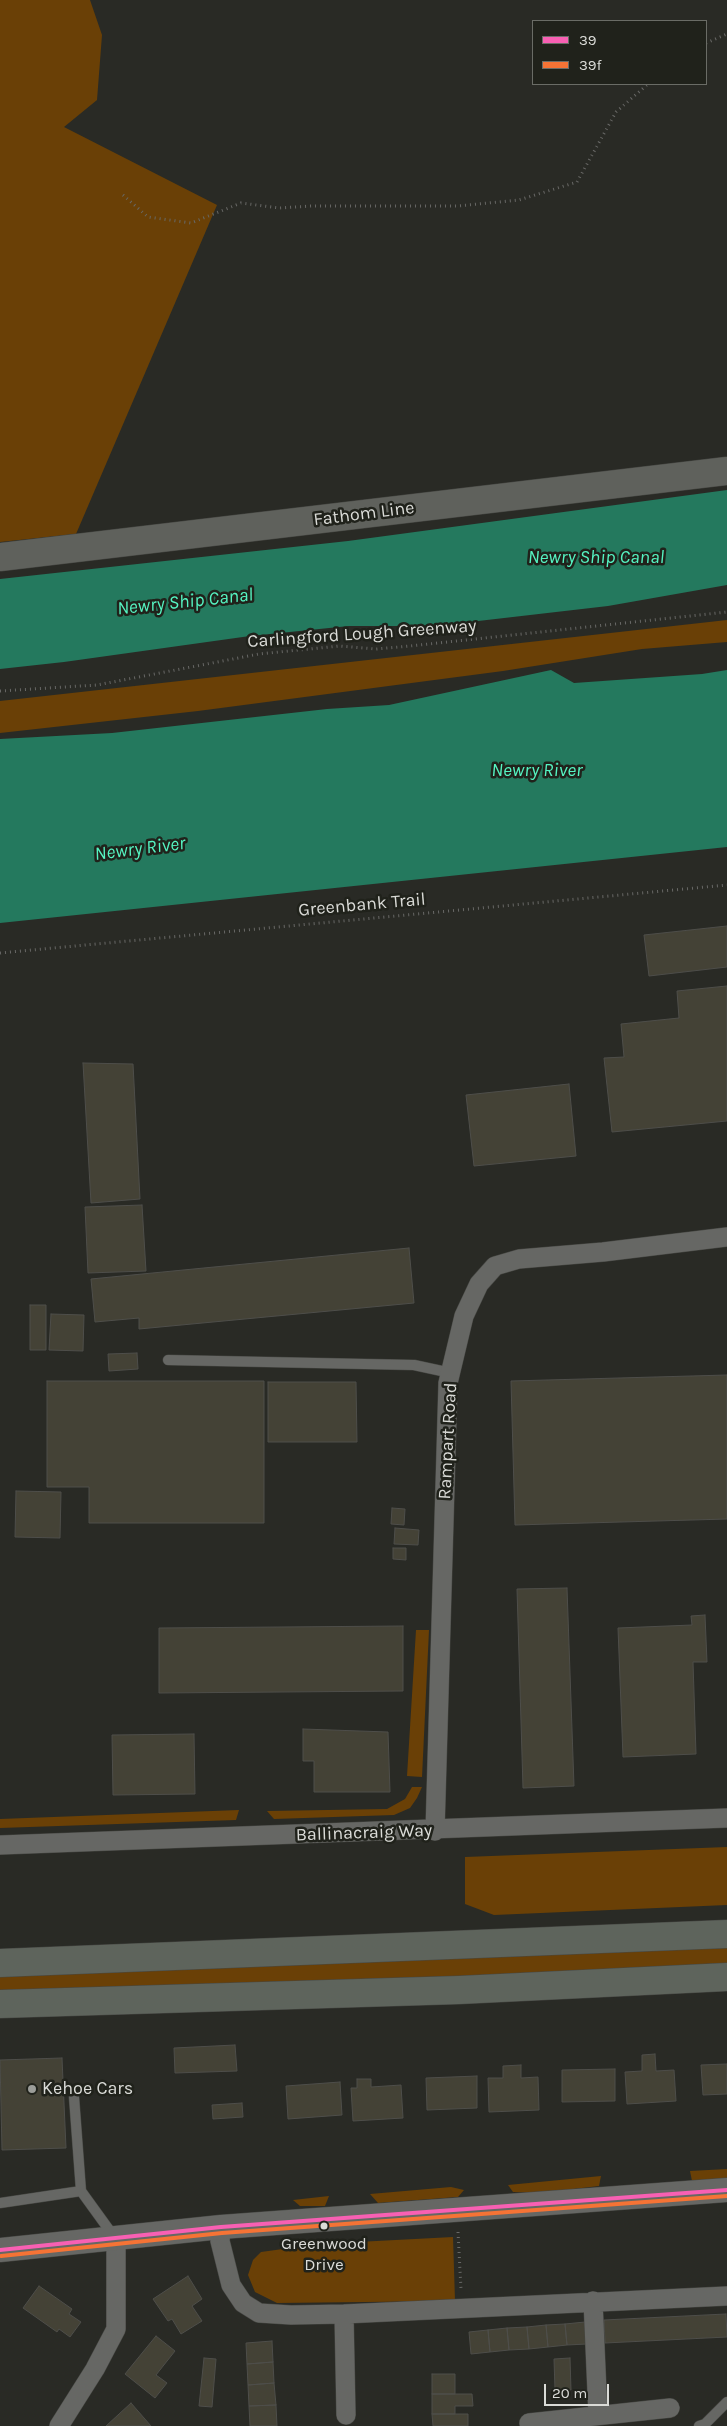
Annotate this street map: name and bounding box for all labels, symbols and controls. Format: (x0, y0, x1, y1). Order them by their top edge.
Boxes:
legend (532, 20, 707, 85)
text: 39 (579, 31, 597, 49)
text: 39f (579, 56, 602, 74)
street label: Fathom Line (312, 497, 416, 531)
water label: Newry Ship Canal (528, 547, 664, 569)
water label: Newry Ship Canal (116, 584, 254, 620)
street label: Carlingford Lough Greenway (247, 615, 477, 653)
water label: Newry River (491, 760, 583, 782)
water label: Newry River (93, 832, 187, 866)
street label: Greenbank Trail (297, 889, 427, 921)
street label: Rampart Road (434, 1382, 462, 1500)
street label: Ballinacraig Way (295, 1820, 433, 1846)
place label: Kehoe Cars (42, 2078, 133, 2100)
marker: Kehoe Cars (26, 2083, 38, 2095)
marker: Greenwood Drive (319, 2221, 329, 2231)
place label: Greenwood Drive (281, 2234, 367, 2274)
scale bar (547, 2374, 612, 2406)
text: 20 m (552, 2384, 587, 2402)

